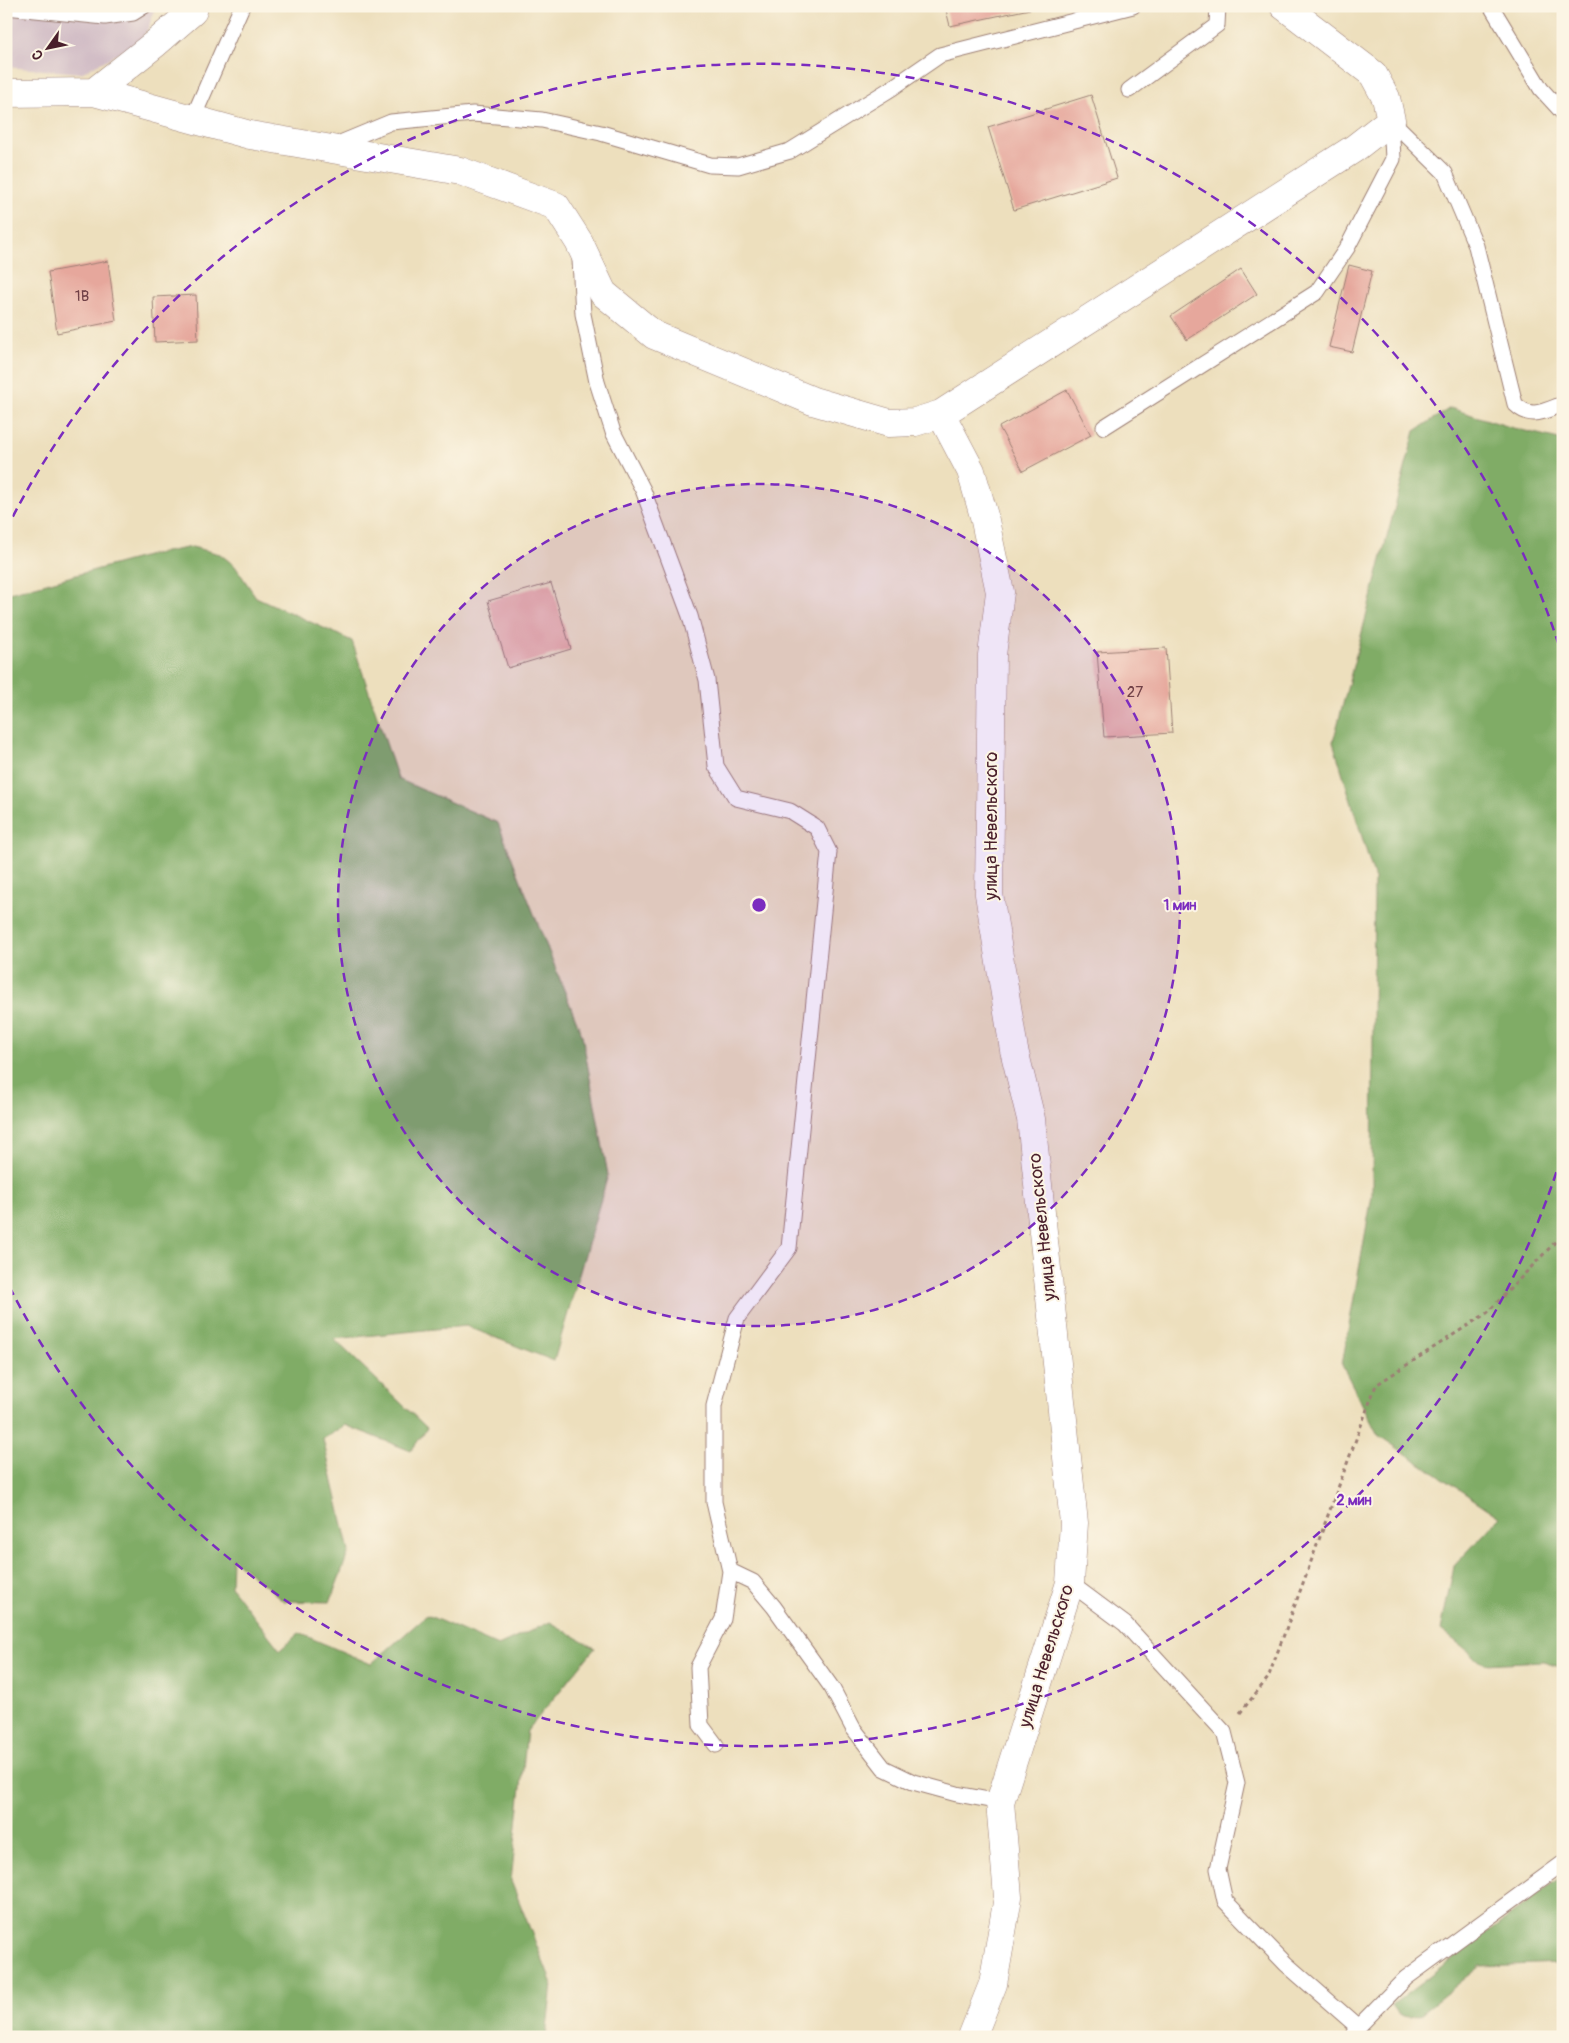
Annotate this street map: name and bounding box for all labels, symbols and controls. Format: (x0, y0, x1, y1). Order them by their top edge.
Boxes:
north arrow (22, 22, 72, 72)
text: С (28, 46, 47, 63)
house number: 1В (75, 287, 89, 306)
house number: 27 (1127, 683, 1143, 702)
street label: улица Невельского (980, 751, 1003, 901)
centre of rings (750, 896, 768, 914)
text: 1 мин (1163, 896, 1197, 915)
street label: улица Невельского (1023, 1152, 1062, 1303)
text: 2 мин (1336, 1491, 1372, 1510)
street label: улица Невельского (1013, 1582, 1079, 1731)

